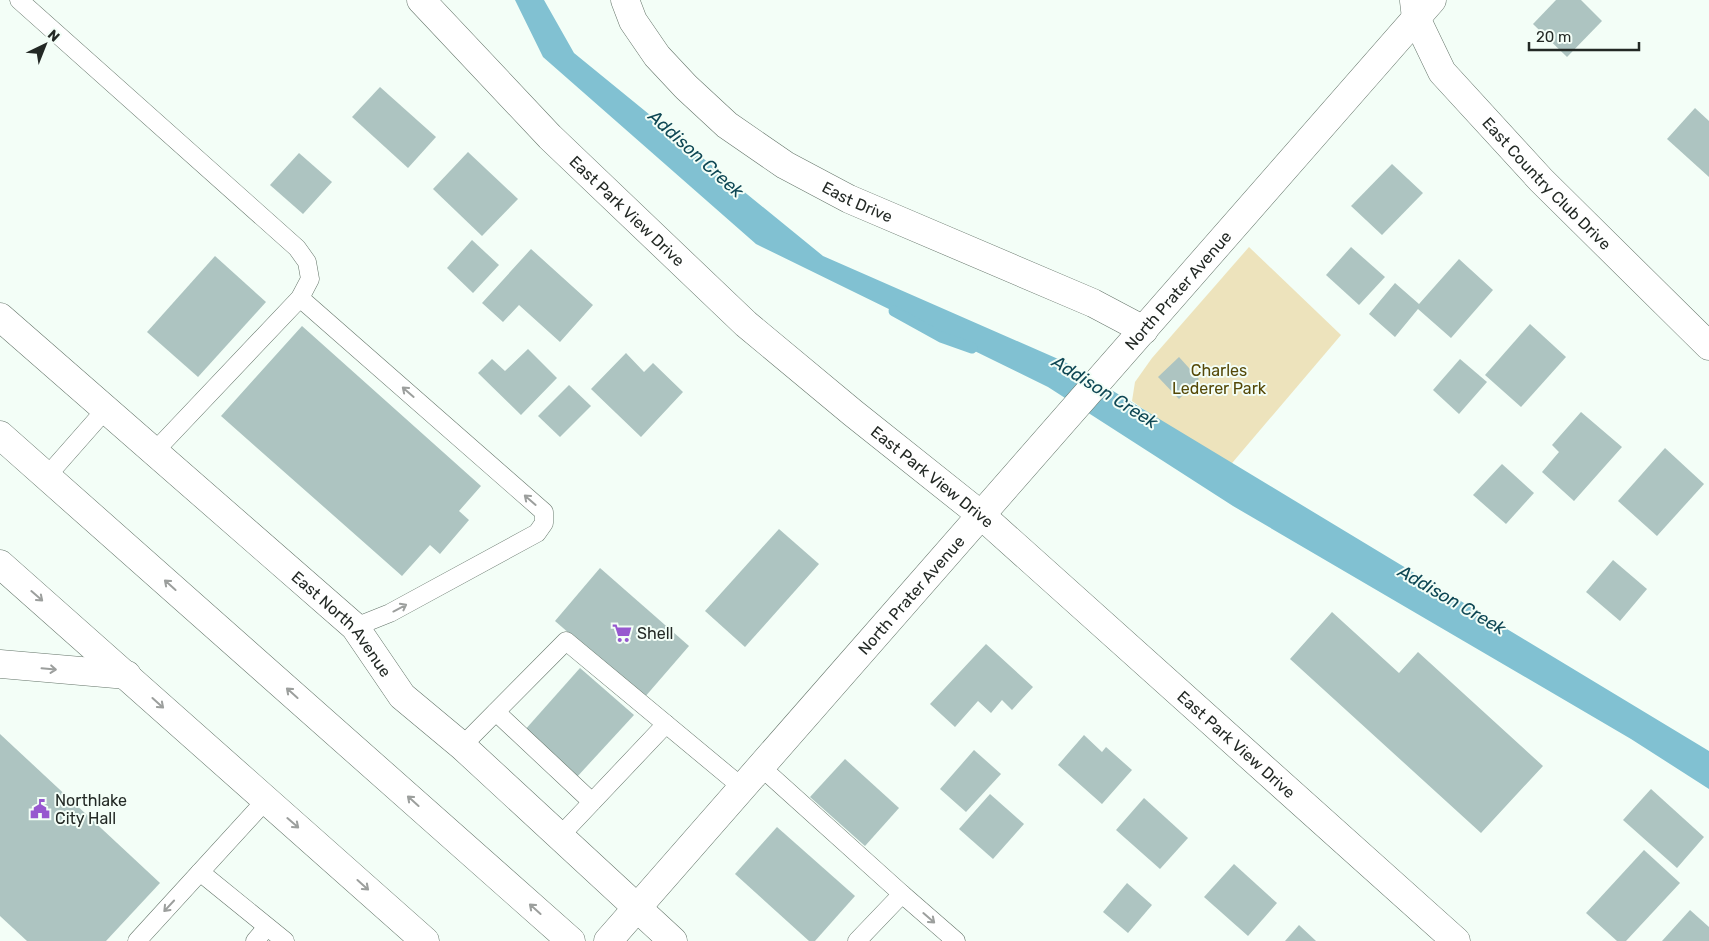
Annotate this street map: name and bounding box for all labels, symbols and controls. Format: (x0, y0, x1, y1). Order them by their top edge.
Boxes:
north arrow (20, 20, 70, 70)
scale bar (1529, 20, 1639, 52)
text: N (44, 26, 63, 46)
text: 20 m (1536, 28, 1571, 46)
water label: Addison Creek (643, 105, 749, 203)
street label: East Country Club Drive (1478, 113, 1615, 254)
street label: East Park View Drive (566, 152, 688, 270)
street label: East Drive (819, 177, 895, 226)
street label: North Prater Avenue (1121, 227, 1235, 354)
water label: Addison Creek (1047, 350, 1163, 434)
park label: Charles Lederer Park (1172, 361, 1267, 398)
one-way arrow (401, 387, 414, 398)
street label: East Park View Drive (867, 422, 997, 532)
one-way arrow (523, 494, 536, 505)
street label: North Prater Avenue (854, 532, 969, 659)
water label: Addison Creek (1393, 560, 1510, 640)
street label: East North Avenue (288, 567, 395, 681)
one-way arrow (164, 580, 177, 591)
one-way arrow (30, 590, 43, 602)
one-way arrow (392, 602, 407, 612)
supermarket icon: Shell (611, 622, 633, 644)
place label: Shell (637, 624, 673, 643)
one-way arrow (40, 664, 56, 673)
one-way arrow (285, 687, 298, 699)
street label: East Park View Drive (1173, 687, 1299, 802)
one-way arrow (152, 698, 165, 709)
place label: Northlake City Hall (55, 791, 127, 828)
one-way arrow (407, 795, 420, 807)
public building icon: Northlake City Hall (29, 798, 51, 820)
one-way arrow (286, 817, 299, 828)
one-way arrow (356, 879, 369, 891)
one-way arrow (163, 900, 175, 913)
one-way arrow (528, 903, 541, 914)
one-way arrow (923, 912, 936, 923)

